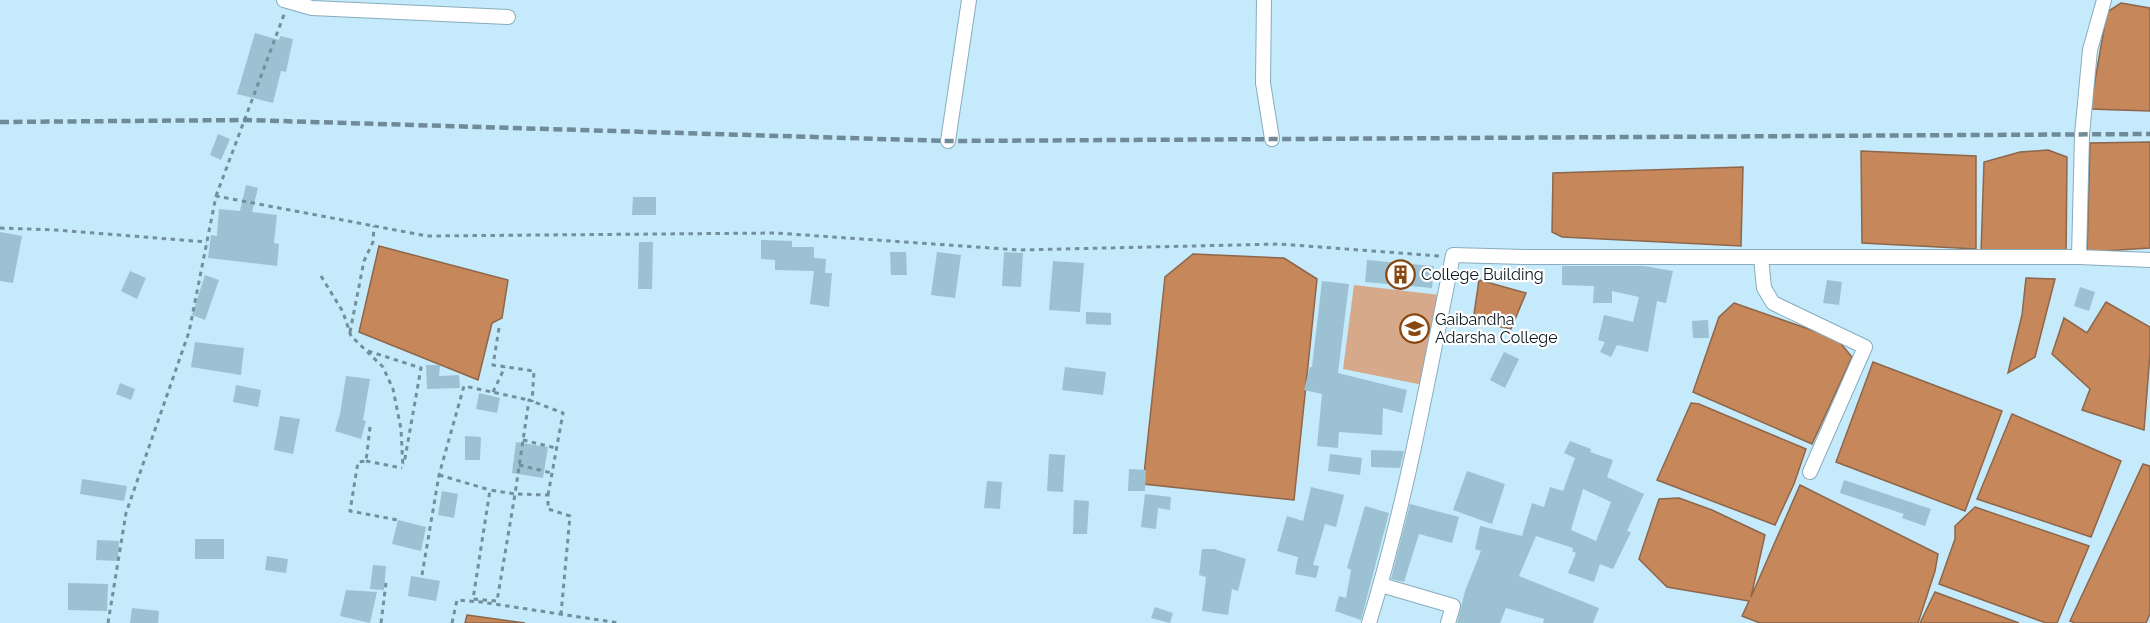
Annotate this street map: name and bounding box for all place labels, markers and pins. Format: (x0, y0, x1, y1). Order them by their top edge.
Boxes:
building icon: College Building (1384, 258, 1416, 290)
place label: College Building (1421, 265, 1544, 284)
place label: Gaibandha Adarsha College (1435, 310, 1558, 347)
school or university icon: Gaibandha Adarsha College (1398, 312, 1430, 344)

